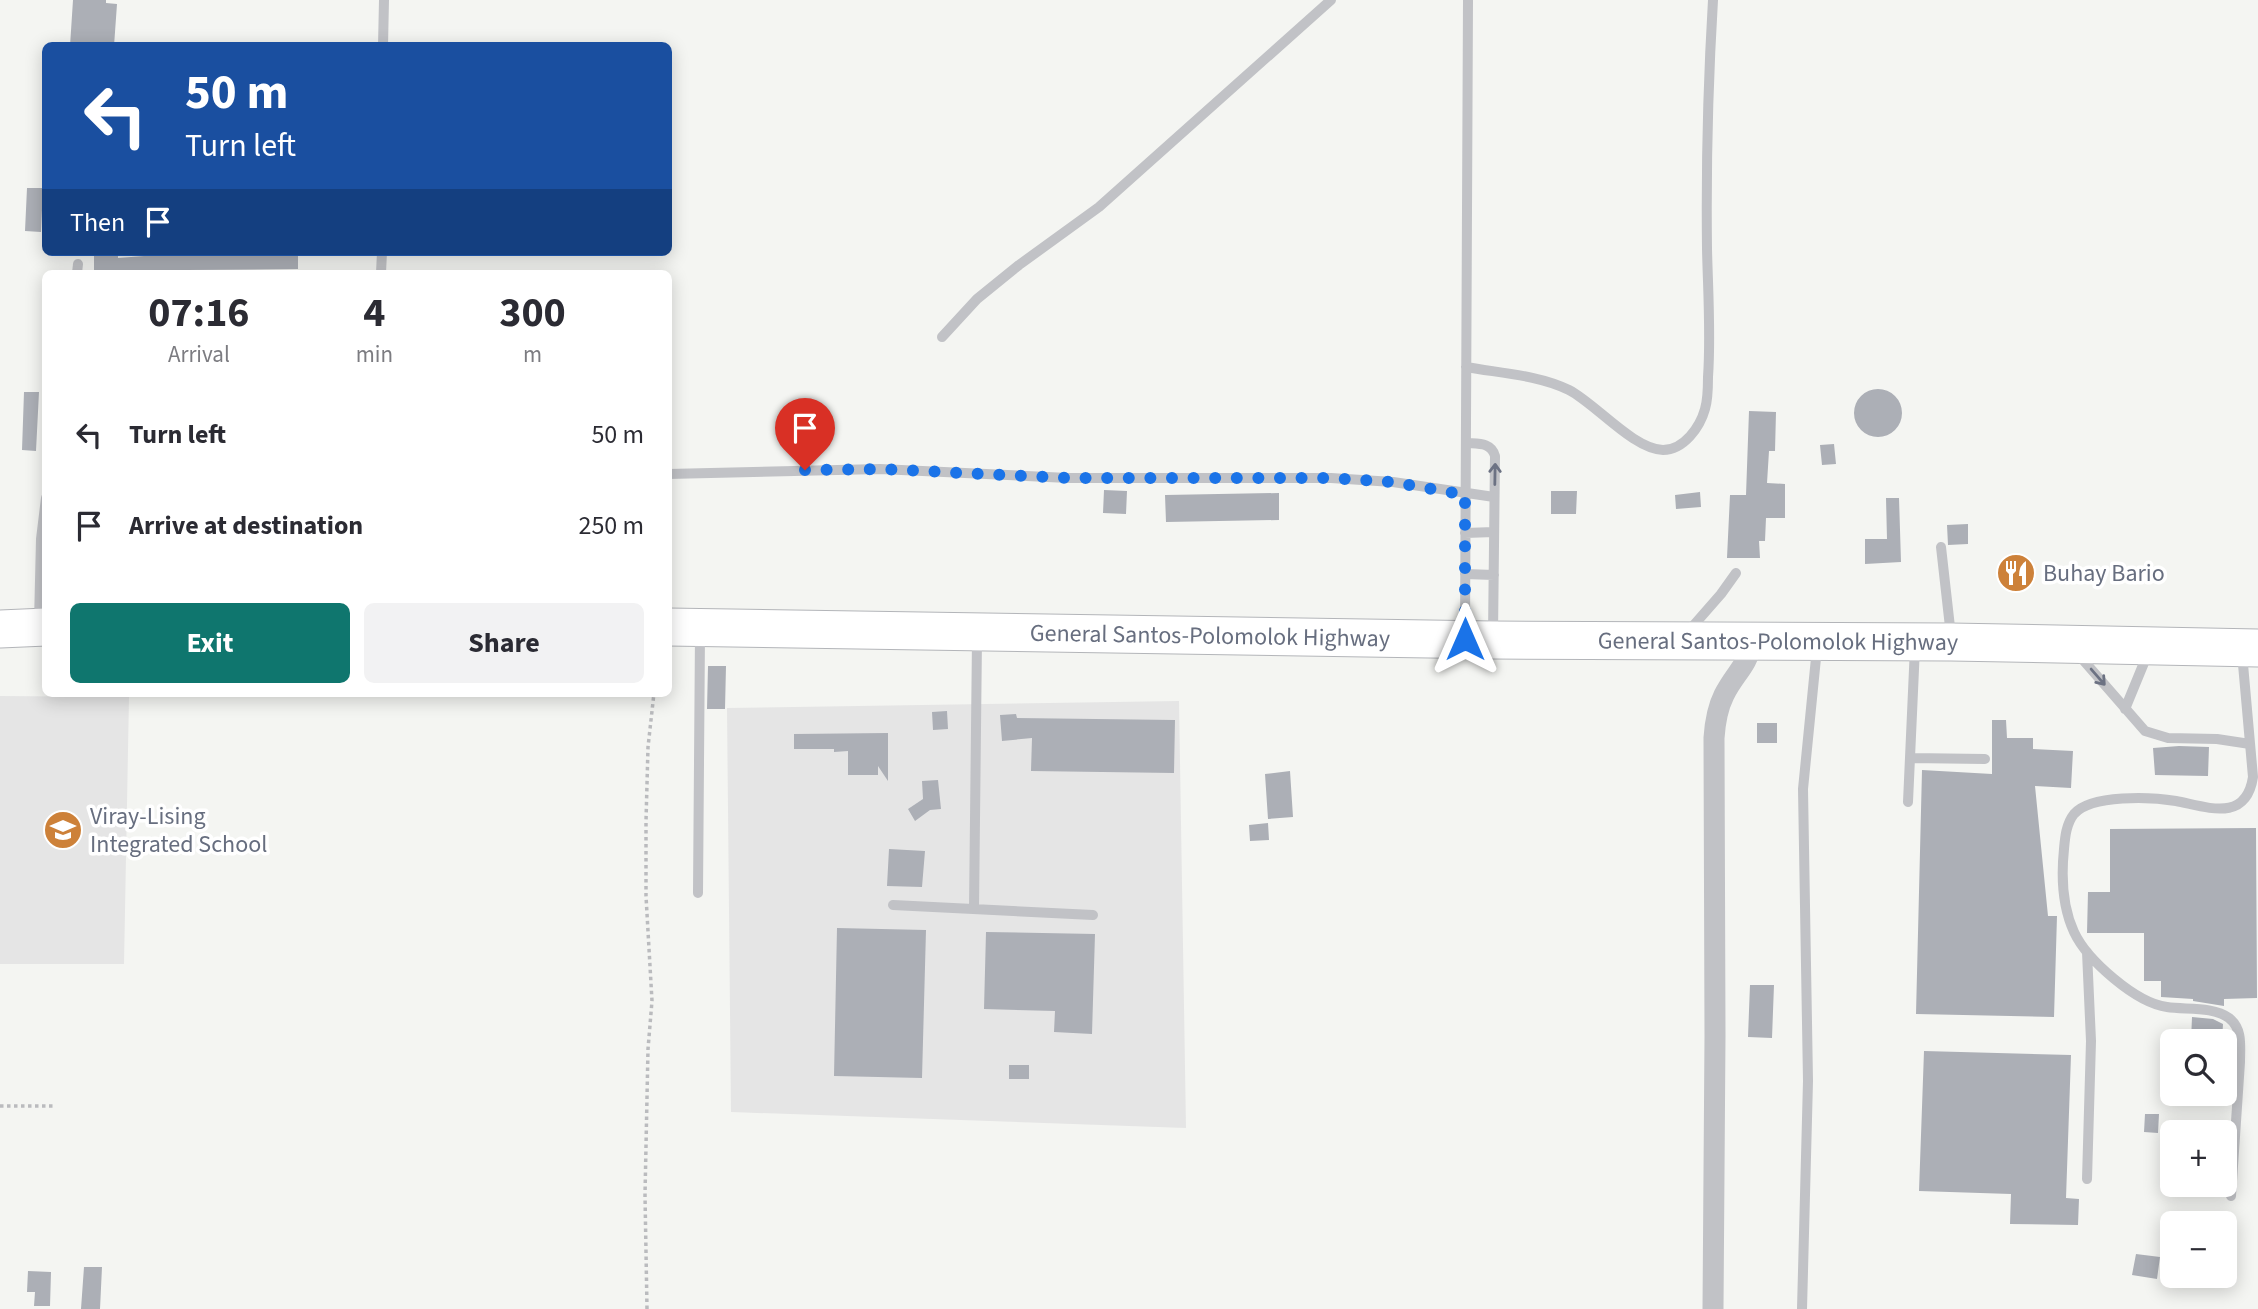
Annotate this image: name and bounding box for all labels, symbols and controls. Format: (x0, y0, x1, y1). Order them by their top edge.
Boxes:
text: 50 m (185, 58, 289, 128)
icon: left (70, 70, 161, 161)
text: Turn left (185, 123, 296, 169)
icon: arrive (139, 203, 177, 241)
text: Then (70, 204, 125, 241)
text: 07:16 (148, 283, 250, 343)
text: 4 (363, 283, 385, 343)
text: 300 (499, 283, 566, 343)
text: Arrival (168, 338, 230, 371)
text: min (356, 338, 393, 371)
text: m (523, 338, 542, 371)
pin (775, 398, 835, 470)
icon: arrive (786, 409, 824, 447)
icon: left (70, 416, 108, 454)
text: Turn left (129, 416, 226, 453)
text: 50 m (591, 416, 644, 453)
one-way arrow (1488, 463, 1501, 486)
icon: arrive (70, 507, 108, 545)
text: Arrive at destination (129, 507, 363, 544)
text: 250 m (578, 507, 644, 544)
restaurant icon: Buhay Bario (1995, 552, 2037, 594)
place label: Buhay Bario (2043, 556, 2165, 591)
position arrow (1428, 602, 1502, 676)
button: Exit (70, 603, 350, 683)
button: Share (364, 603, 644, 683)
street label: General Santos-Polomolok Highway (1030, 616, 1390, 656)
street label: General Santos-Polomolok Highway (1598, 623, 1958, 660)
one-way arrow (2090, 668, 2106, 686)
place label: Viray-Lising Integrated School (90, 799, 267, 862)
school or university icon: Viray-Lising Integrated School (42, 809, 84, 851)
map controls (2160, 1029, 2237, 1288)
button: search (2160, 1029, 2237, 1106)
button: + (2160, 1120, 2237, 1197)
button: − (2160, 1211, 2237, 1288)

